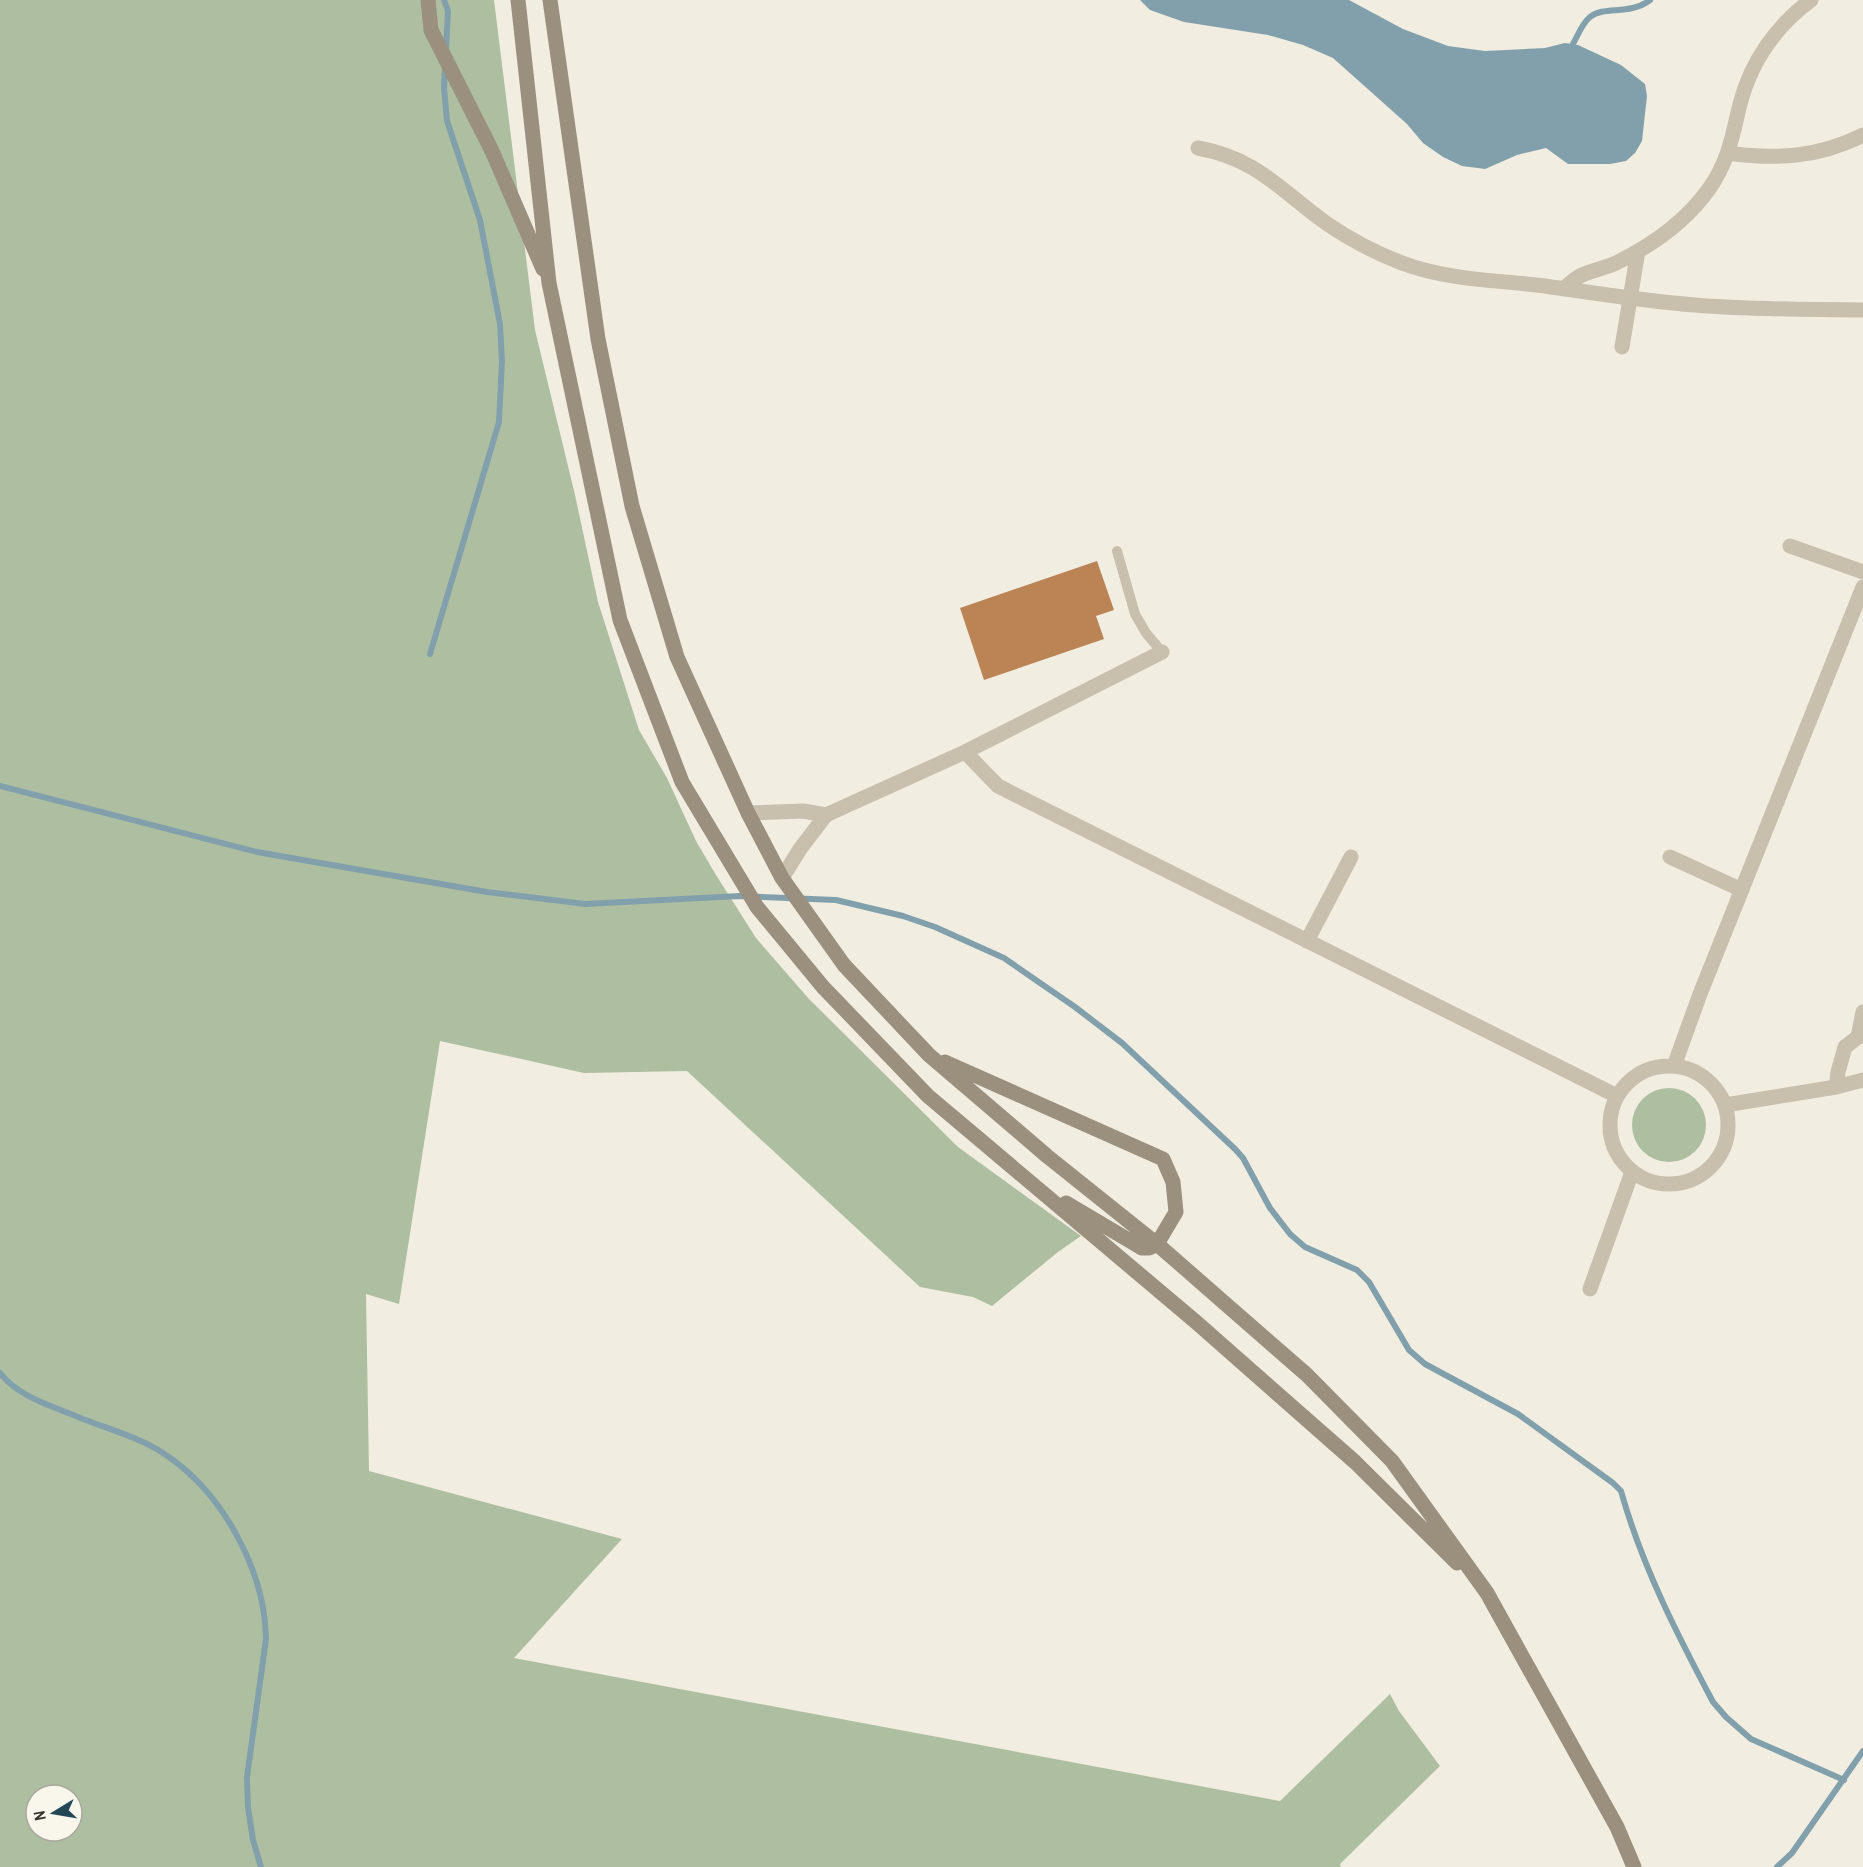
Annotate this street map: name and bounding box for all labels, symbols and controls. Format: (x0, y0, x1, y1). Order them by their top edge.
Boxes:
north arrow (24, 1783, 84, 1843)
text: N (28, 1809, 51, 1823)

